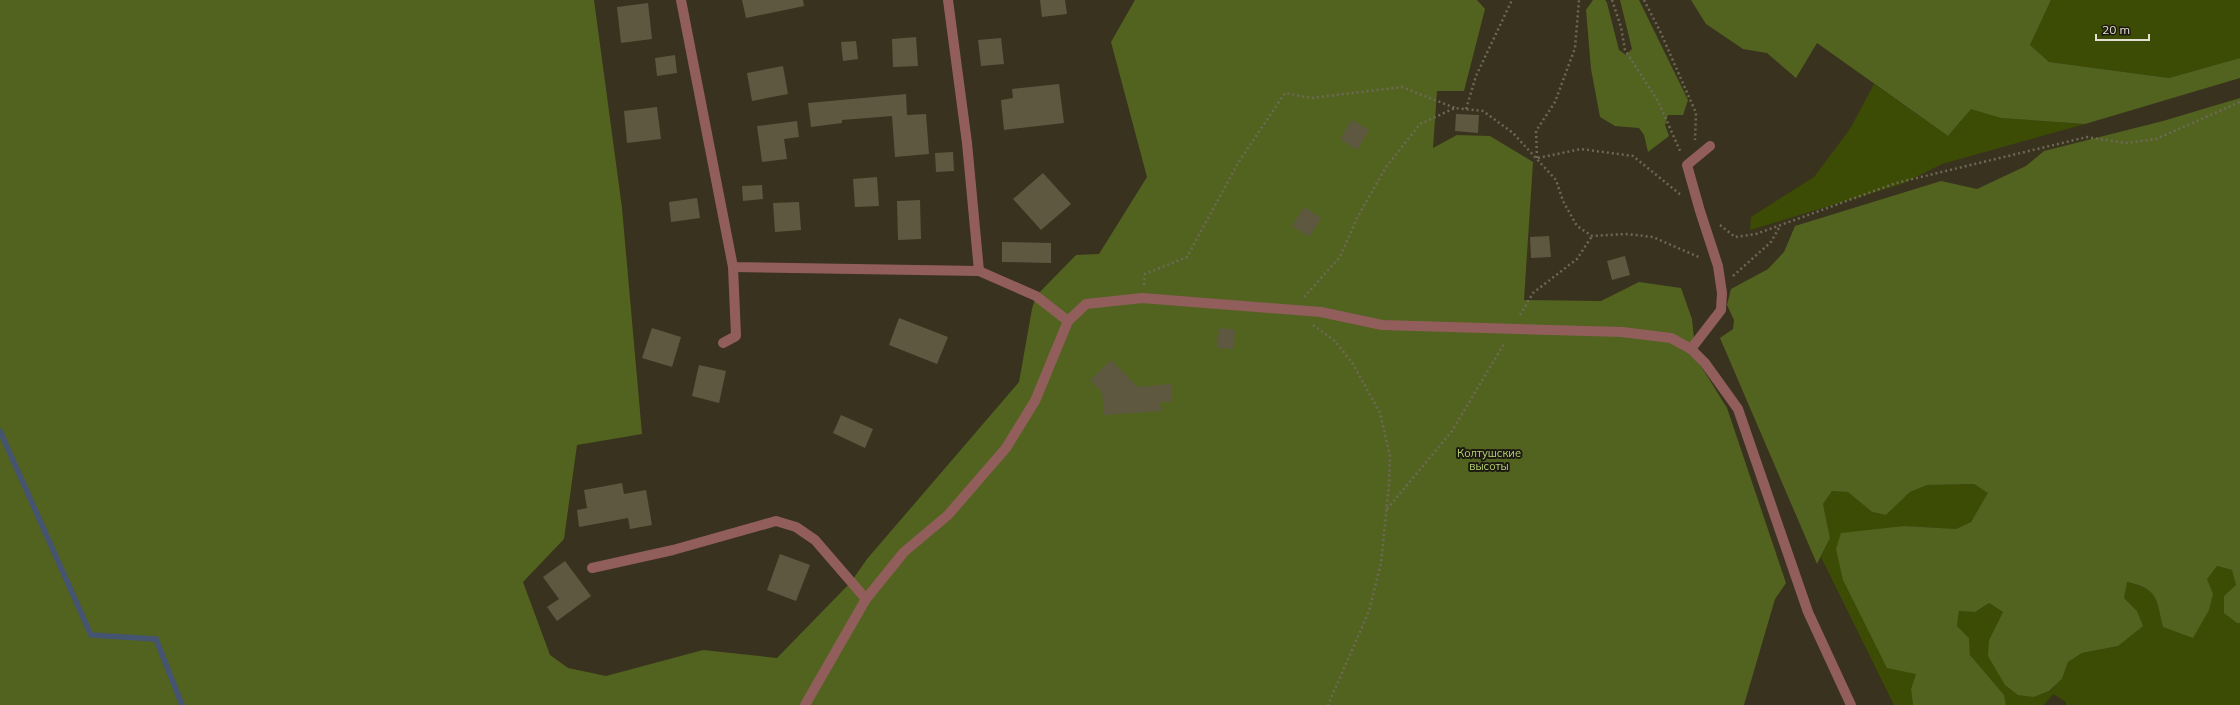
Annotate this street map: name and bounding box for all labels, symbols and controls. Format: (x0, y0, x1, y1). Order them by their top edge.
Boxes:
scale bar (2096, 16, 2149, 42)
text: 20 m (2102, 22, 2130, 37)
park label: Колтушские высоты (1457, 446, 1521, 473)

